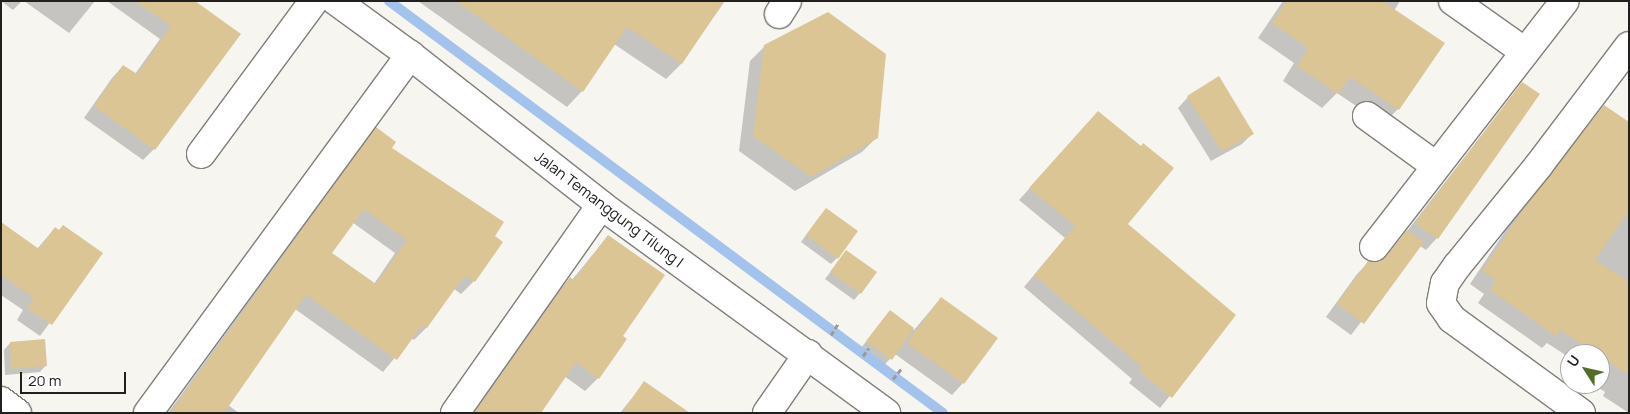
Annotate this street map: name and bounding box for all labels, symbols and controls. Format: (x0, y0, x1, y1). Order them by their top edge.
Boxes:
street label: Jalan Temanggung Tilung I (531, 147, 687, 271)
north arrow (1560, 344, 1610, 394)
text: U (1562, 351, 1584, 370)
scale bar (22, 362, 129, 394)
text: 20 m (28, 370, 61, 391)

